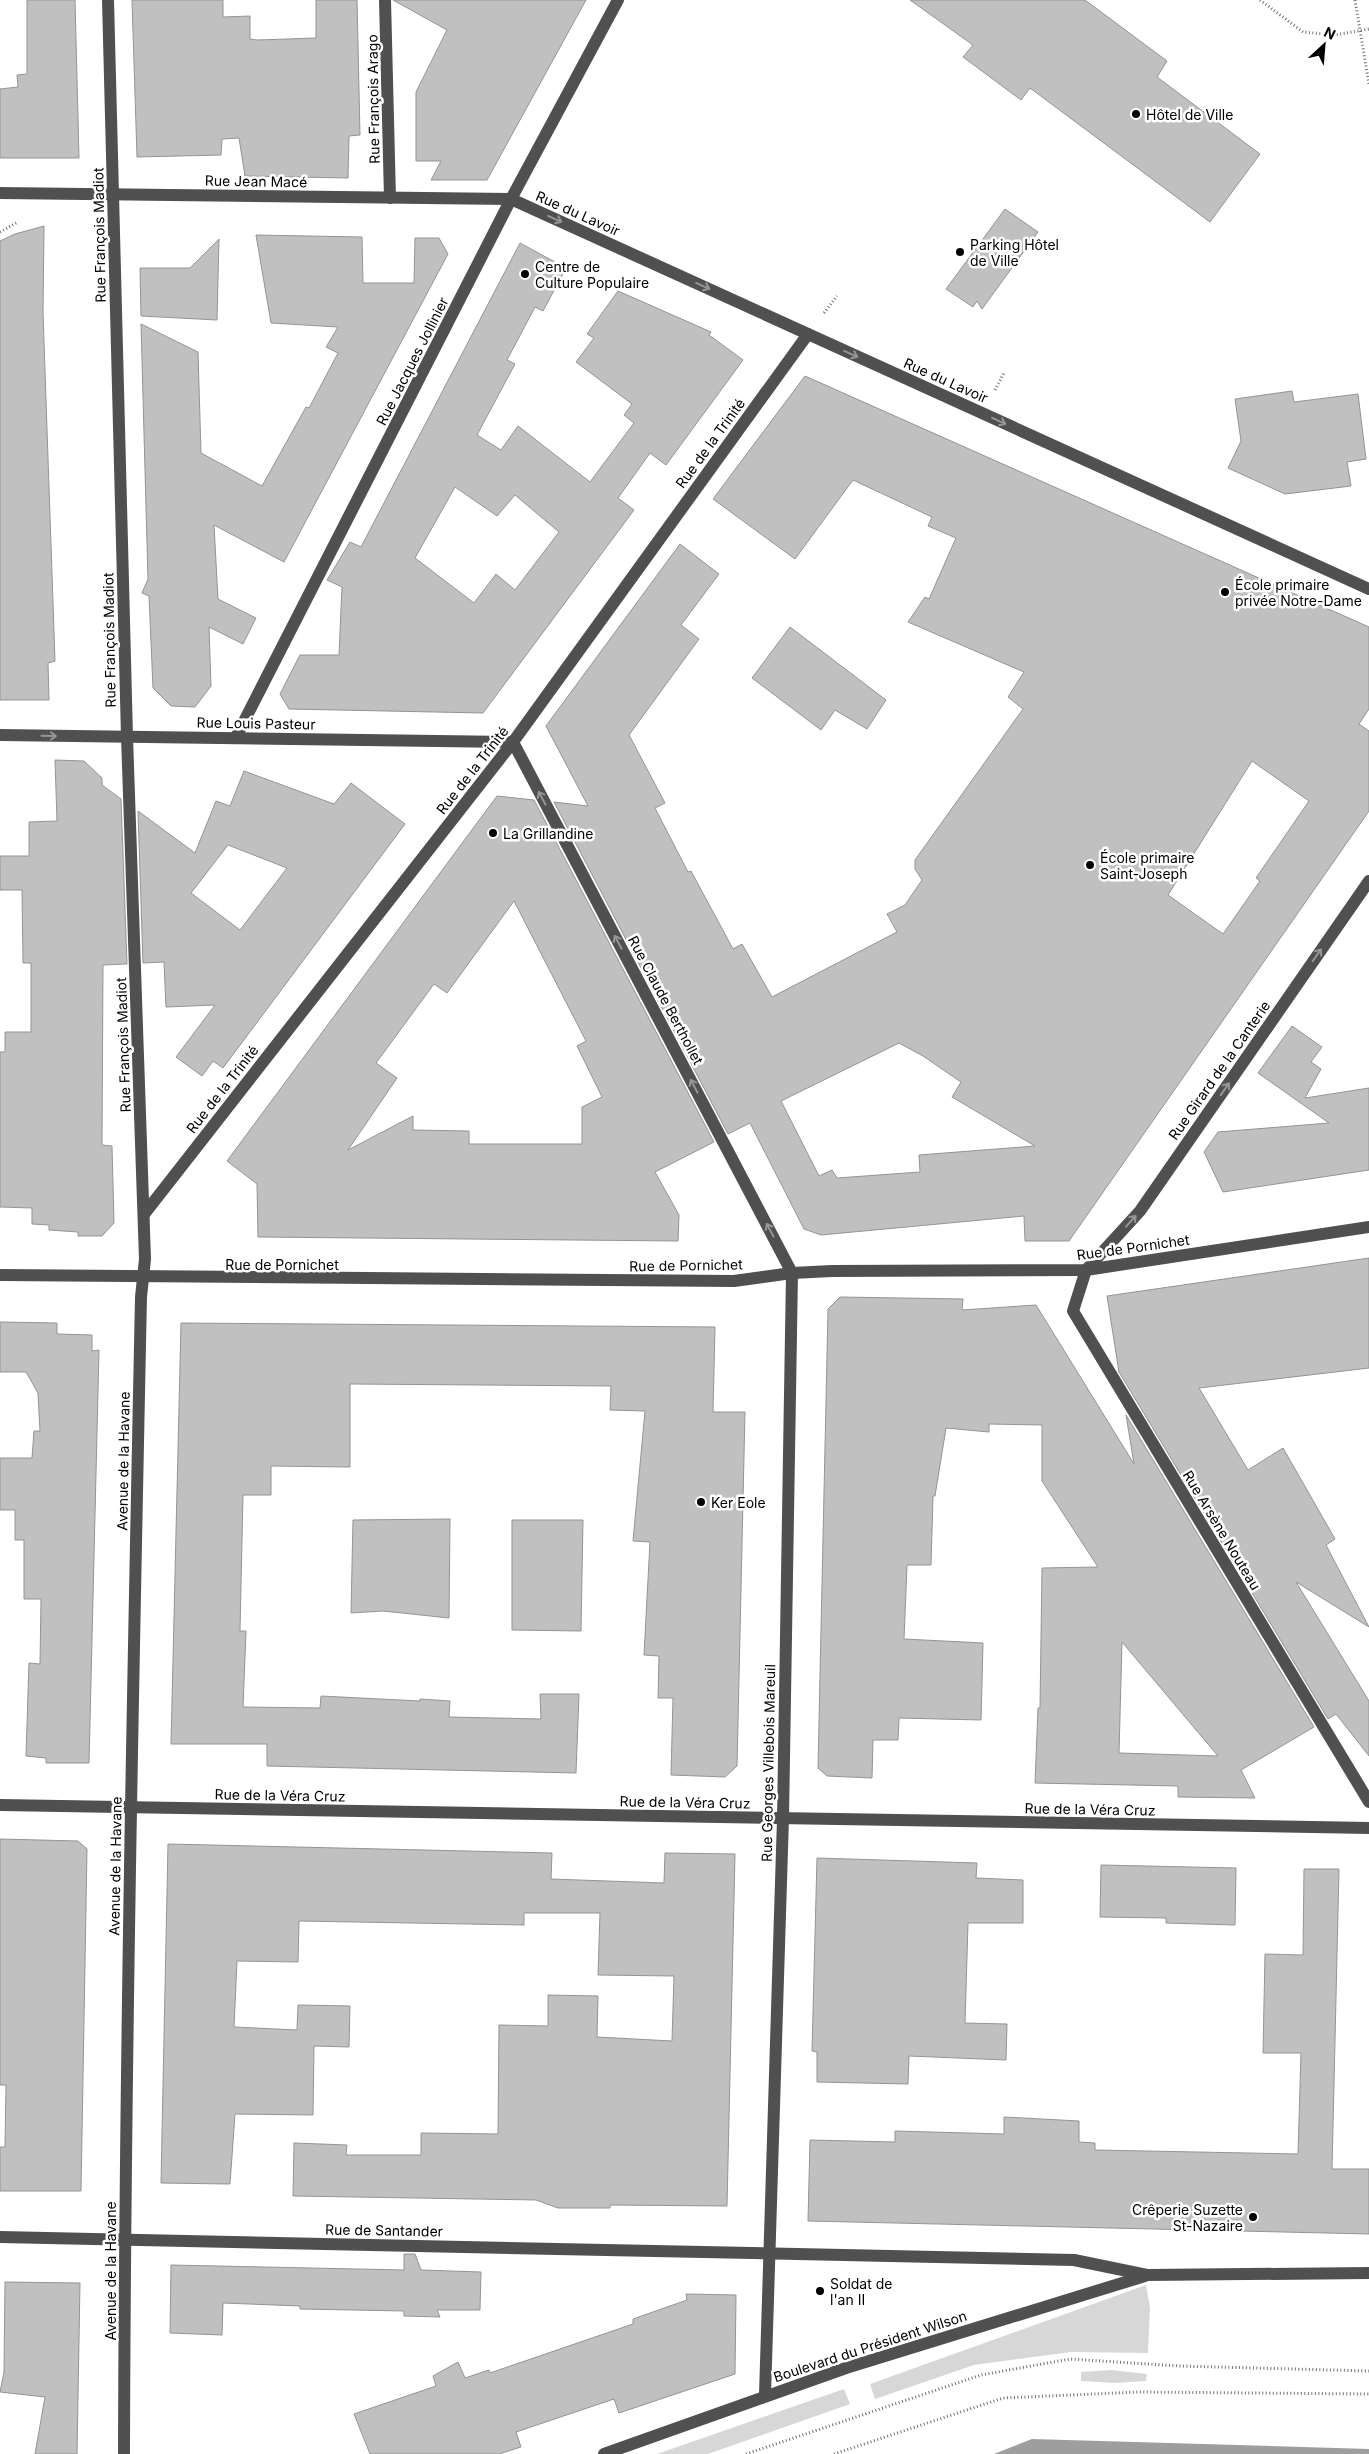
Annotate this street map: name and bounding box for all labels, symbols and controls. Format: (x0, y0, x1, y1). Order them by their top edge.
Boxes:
north arrow (1299, 20, 1349, 70)
text: N (1321, 23, 1338, 43)
street label: Rue François Arago (363, 34, 383, 164)
place label: Hôtel de Ville (1146, 106, 1233, 123)
marker: Hôtel de Ville (1130, 108, 1142, 120)
street label: Rue François Madiot (89, 167, 109, 303)
street label: Rue Jean Macé (205, 172, 307, 190)
street label: Rue du Lavoir (533, 187, 623, 239)
one-way arrow (547, 215, 562, 225)
place label: Parking Hôtel de Ville (970, 236, 1059, 269)
marker: Parking Hôtel de Ville (954, 246, 966, 258)
place label: Centre de Culture Populaire (535, 258, 649, 291)
marker: Centre de Culture Populaire (519, 268, 531, 280)
one-way arrow (695, 282, 710, 292)
street label: Rue Jacques Jollinier (372, 294, 452, 428)
one-way arrow (843, 349, 858, 359)
street label: Rue du Lavoir (901, 354, 991, 406)
street label: Rue de la Trinité (672, 395, 748, 491)
one-way arrow (991, 417, 1006, 426)
street label: Rue François Madiot (99, 572, 119, 708)
place label: École primaire privée Notre-Dame (1235, 576, 1362, 609)
marker: École primaire privée Notre-Dame (1219, 586, 1231, 598)
street label: Rue Louis Pasteur (196, 713, 316, 733)
street label: Rue de la Trinité (432, 723, 512, 817)
one-way arrow (40, 731, 56, 741)
one-way arrow (537, 791, 547, 806)
place label: La Grillandine (503, 825, 593, 842)
marker: La Grillandine (487, 827, 499, 839)
place label: École primaire Saint-Joseph (1100, 849, 1194, 882)
marker: École primaire Saint-Joseph (1084, 859, 1096, 871)
street label: Rue Claude Berthollet (625, 933, 707, 1068)
one-way arrow (613, 935, 622, 950)
one-way arrow (1312, 948, 1322, 962)
street label: Rue François Madiot (112, 977, 134, 1113)
street label: Rue Girard de la Canterie (1164, 997, 1274, 1143)
street label: Rue de la Trinité (182, 1042, 262, 1136)
one-way arrow (689, 1079, 698, 1094)
one-way arrow (1220, 1082, 1230, 1096)
one-way arrow (1125, 1215, 1136, 1228)
one-way arrow (764, 1223, 774, 1238)
street label: Rue de Pornichet (1076, 1231, 1191, 1263)
street label: Rue de Pornichet (225, 1256, 339, 1273)
street label: Rue de Pornichet (629, 1256, 743, 1274)
street label: Avenue de la Havane (113, 1391, 133, 1531)
street label: Rue Arsène Nouteau (1180, 1467, 1264, 1593)
place label: Ker Eole (711, 1494, 766, 1511)
marker: Ker Eole (695, 1496, 707, 1508)
street label: Rue Georges Villebois Mareuil (758, 1664, 778, 1862)
street label: Rue de la Véra Cruz (214, 1785, 346, 1805)
street label: Rue de la Véra Cruz (619, 1792, 751, 1812)
street label: Avenue de la Havane (105, 1796, 125, 1936)
street label: Rue de la Véra Cruz (1024, 1799, 1156, 1819)
street label: Avenue de la Havane (102, 2201, 119, 2341)
place label: Crêperie Suzette St-Nazaire (1132, 2201, 1243, 2234)
marker: Crêperie Suzette St-Nazaire (1247, 2211, 1259, 2223)
street label: Rue de Santander (325, 2220, 443, 2240)
place label: Soldat de l'an II (830, 2275, 892, 2308)
marker: Soldat de l'an II (814, 2285, 826, 2297)
street label: Boulevard du Président Wilson (771, 2307, 969, 2385)

